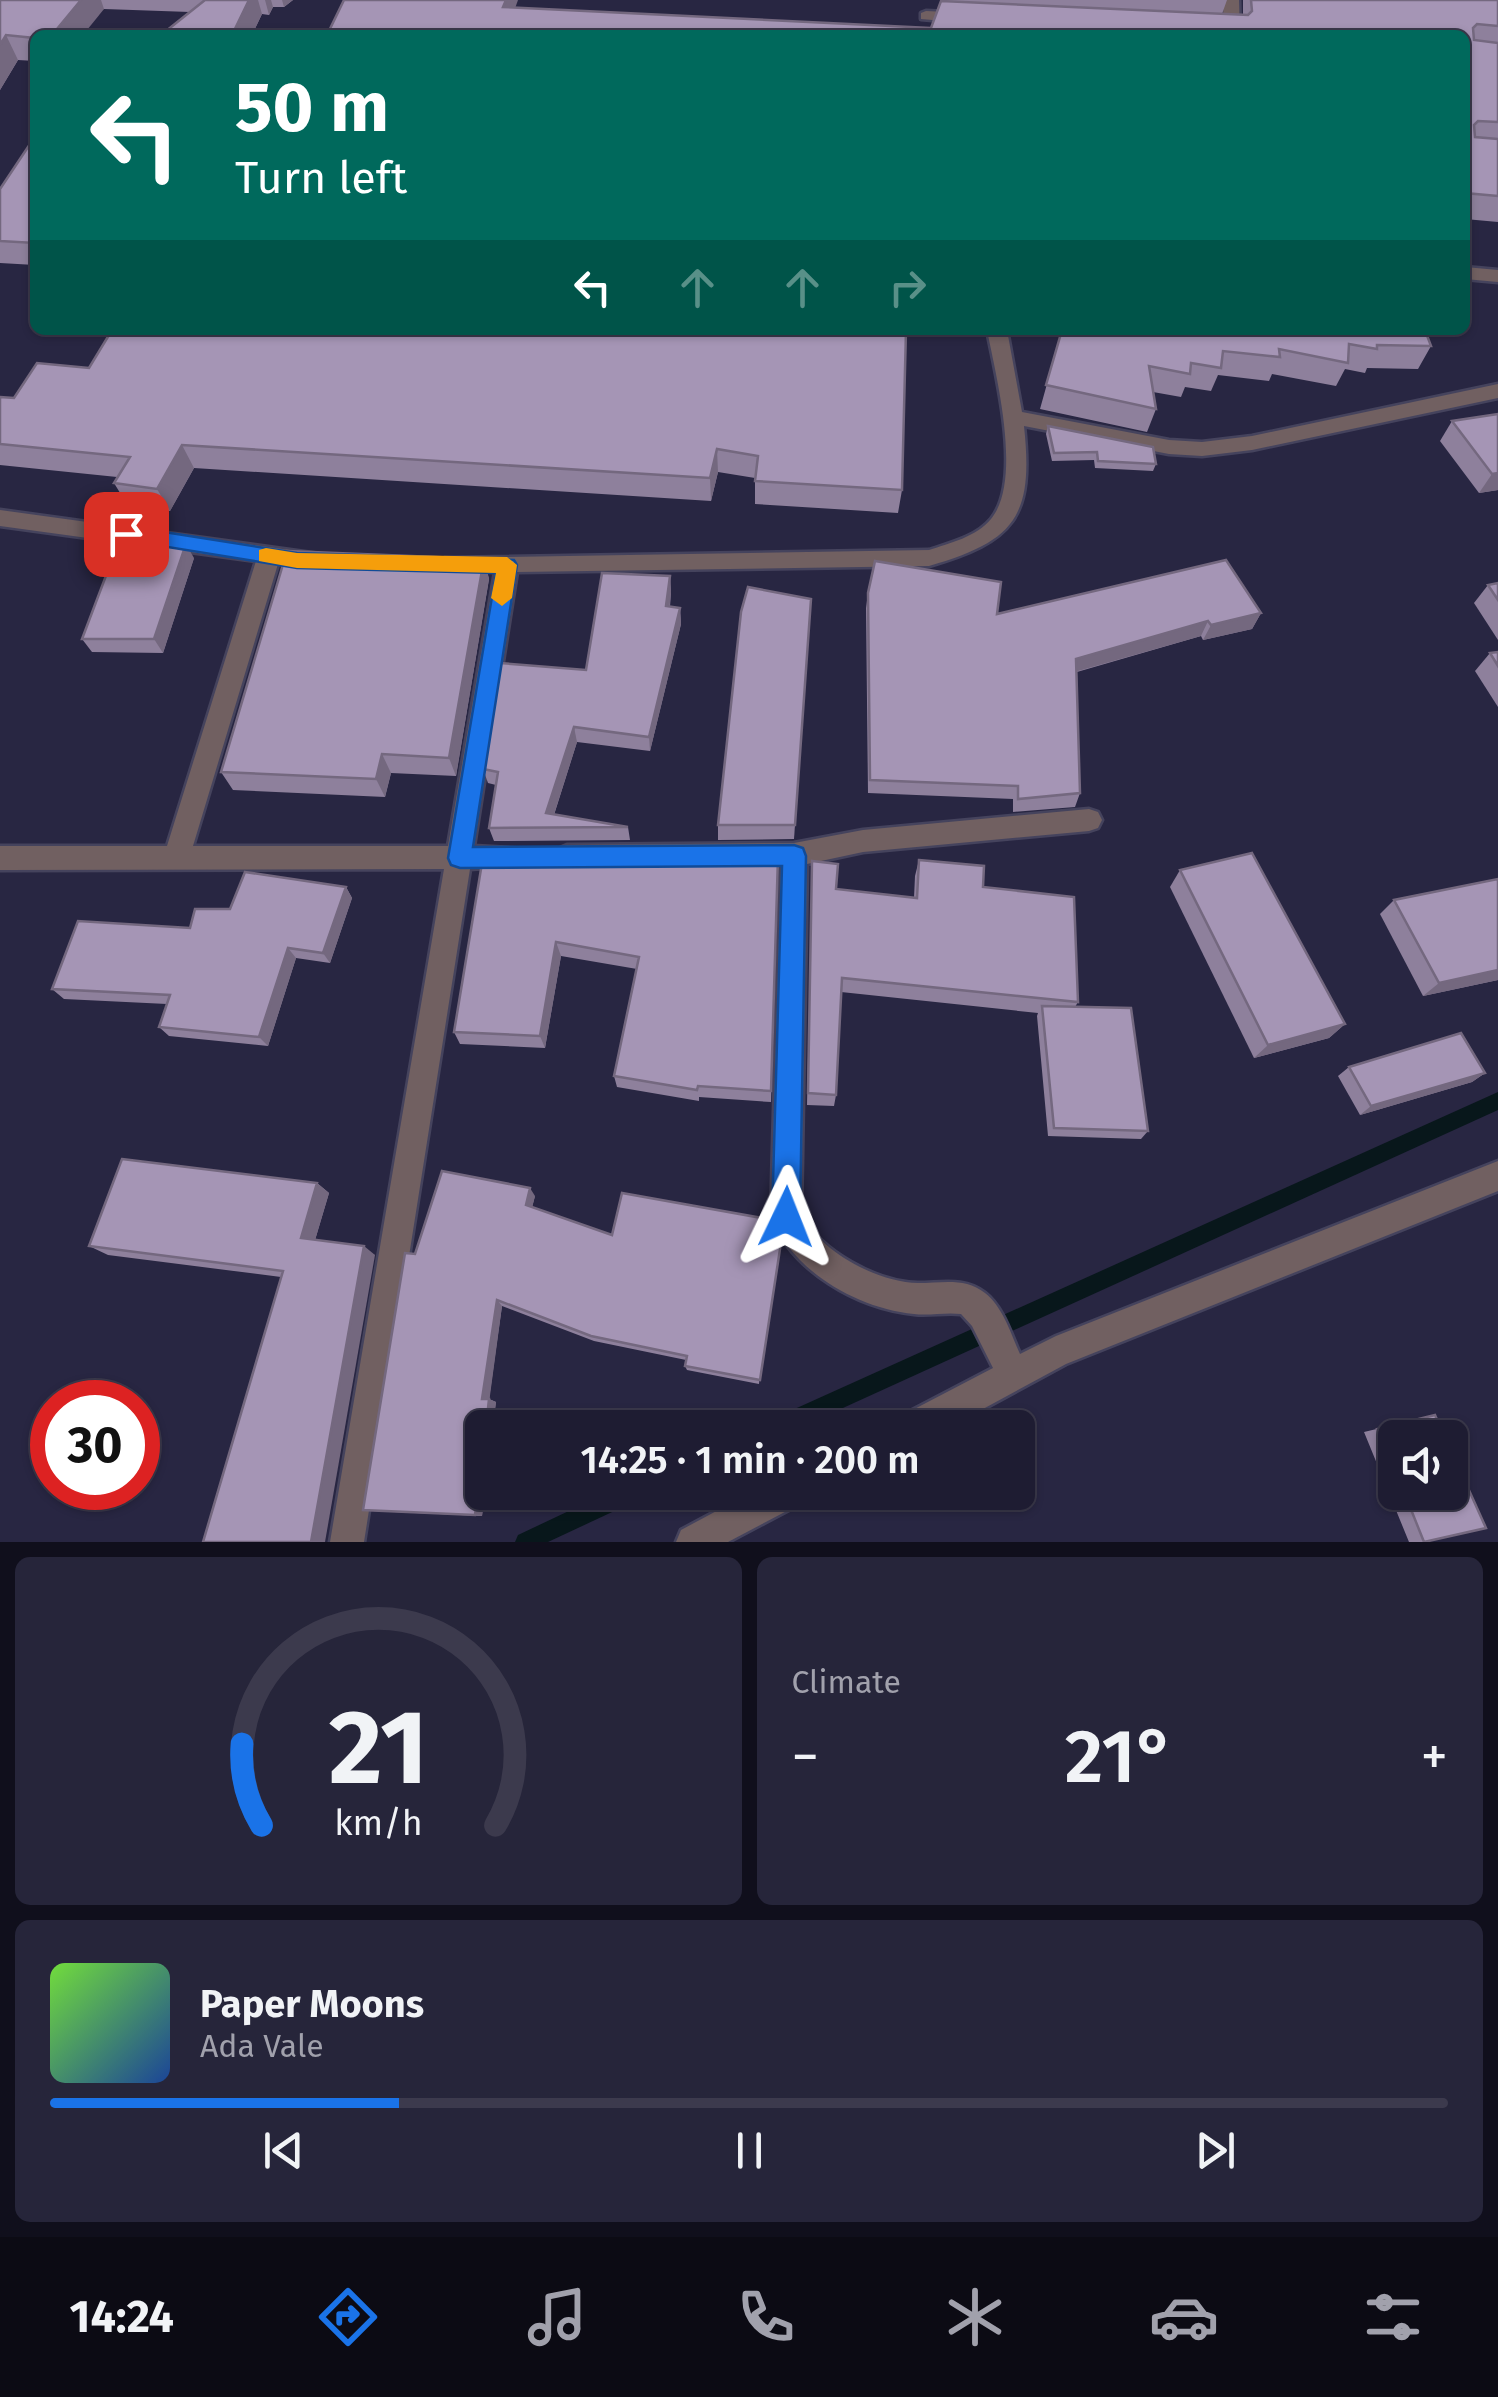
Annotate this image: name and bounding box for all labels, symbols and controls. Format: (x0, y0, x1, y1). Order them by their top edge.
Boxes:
text: 50 m (235, 66, 389, 150)
icon: left (70, 70, 200, 200)
text: Turn left (235, 151, 407, 205)
icon: left (565, 260, 620, 315)
icon: ahead (670, 260, 725, 315)
icon: ahead (775, 260, 830, 315)
icon: right (880, 260, 935, 315)
pin (84, 492, 169, 577)
icon: arrive (99, 507, 154, 562)
position arrow (734, 1165, 838, 1269)
speed limit sign: 30 (30, 1380, 160, 1510)
map controls (1378, 1420, 1468, 1510)
button: sound (1378, 1420, 1468, 1510)
text: 14:25 · 1 min · 200 m (581, 1437, 919, 1483)
text: Climate (792, 1663, 901, 1701)
text: 21 (328, 1686, 428, 1811)
text: 21° (1065, 1712, 1175, 1802)
text: − (792, 1724, 819, 1790)
text: + (1421, 1724, 1448, 1790)
text: km/h (334, 1802, 422, 1844)
text: Paper Moons (200, 1981, 424, 2027)
text: Ada Vale (200, 2027, 324, 2065)
icon: previous (256, 2123, 311, 2178)
icon: pause (722, 2123, 777, 2178)
icon: next (1188, 2123, 1243, 2178)
icon: directions (313, 2282, 383, 2352)
icon: music (522, 2282, 592, 2352)
icon: phone (731, 2282, 801, 2352)
icon: climate (940, 2282, 1010, 2352)
icon: car (1149, 2282, 1219, 2352)
icon: filters (1358, 2282, 1428, 2352)
text: 14:24 (70, 2290, 174, 2344)

